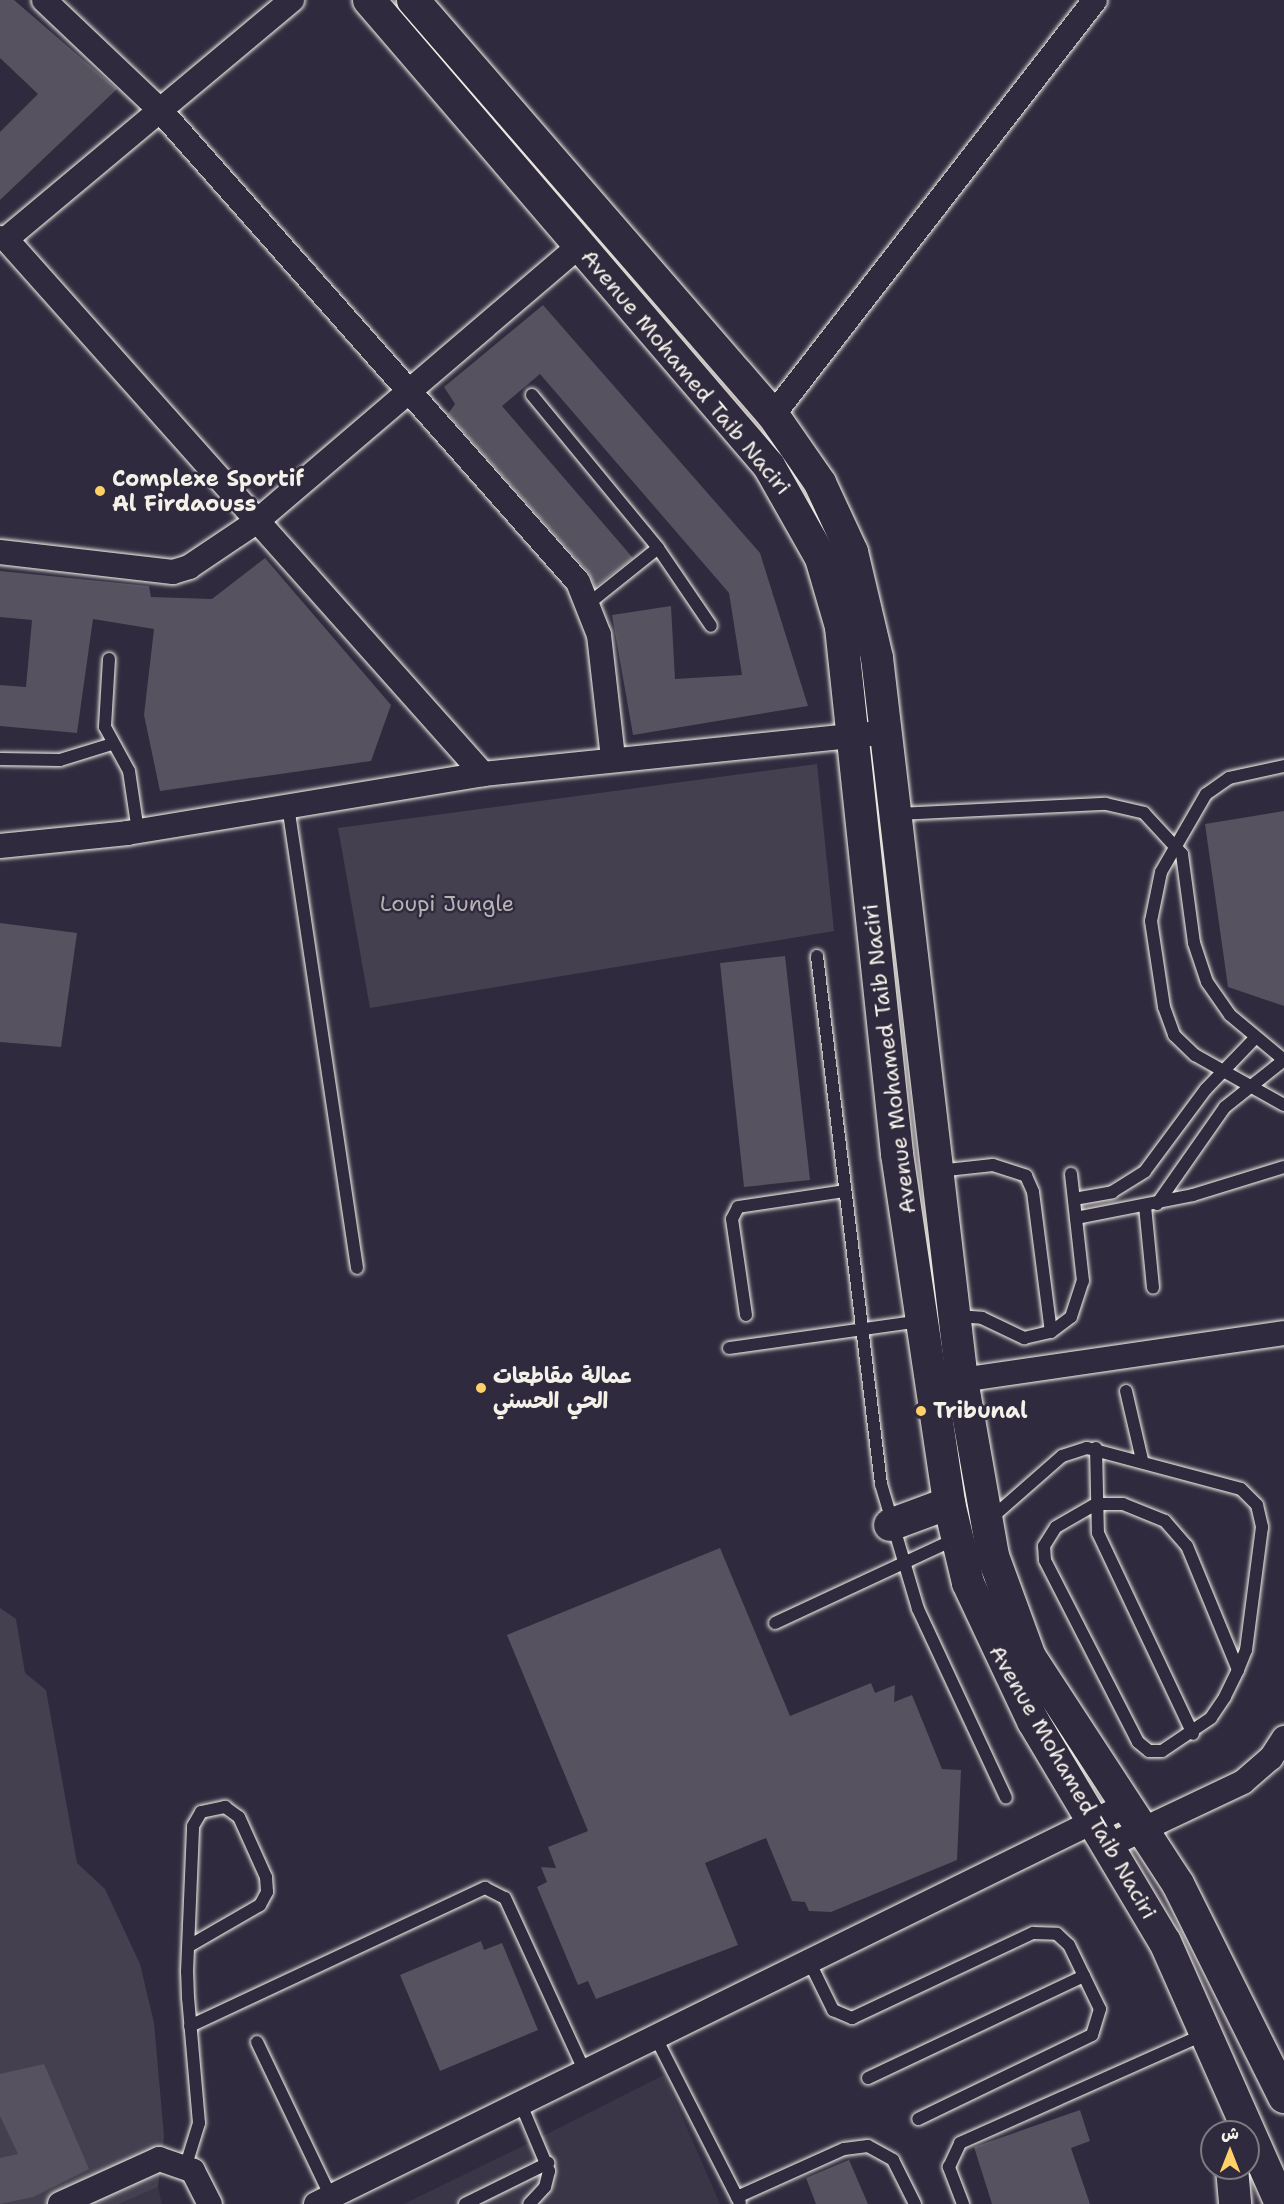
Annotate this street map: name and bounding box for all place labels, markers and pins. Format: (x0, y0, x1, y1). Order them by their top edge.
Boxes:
place label: Complexe Sportif Al Firdaouss (112, 465, 304, 516)
marker: Complexe Sportif Al Firdaouss (93, 484, 107, 498)
place label: عمالة مقاطعات الحي الحسني (493, 1362, 633, 1414)
marker: عمالة مقاطعات الحي الحسني (474, 1381, 488, 1395)
place label: Tribunal (933, 1398, 1028, 1424)
marker: Tribunal (914, 1404, 928, 1418)

